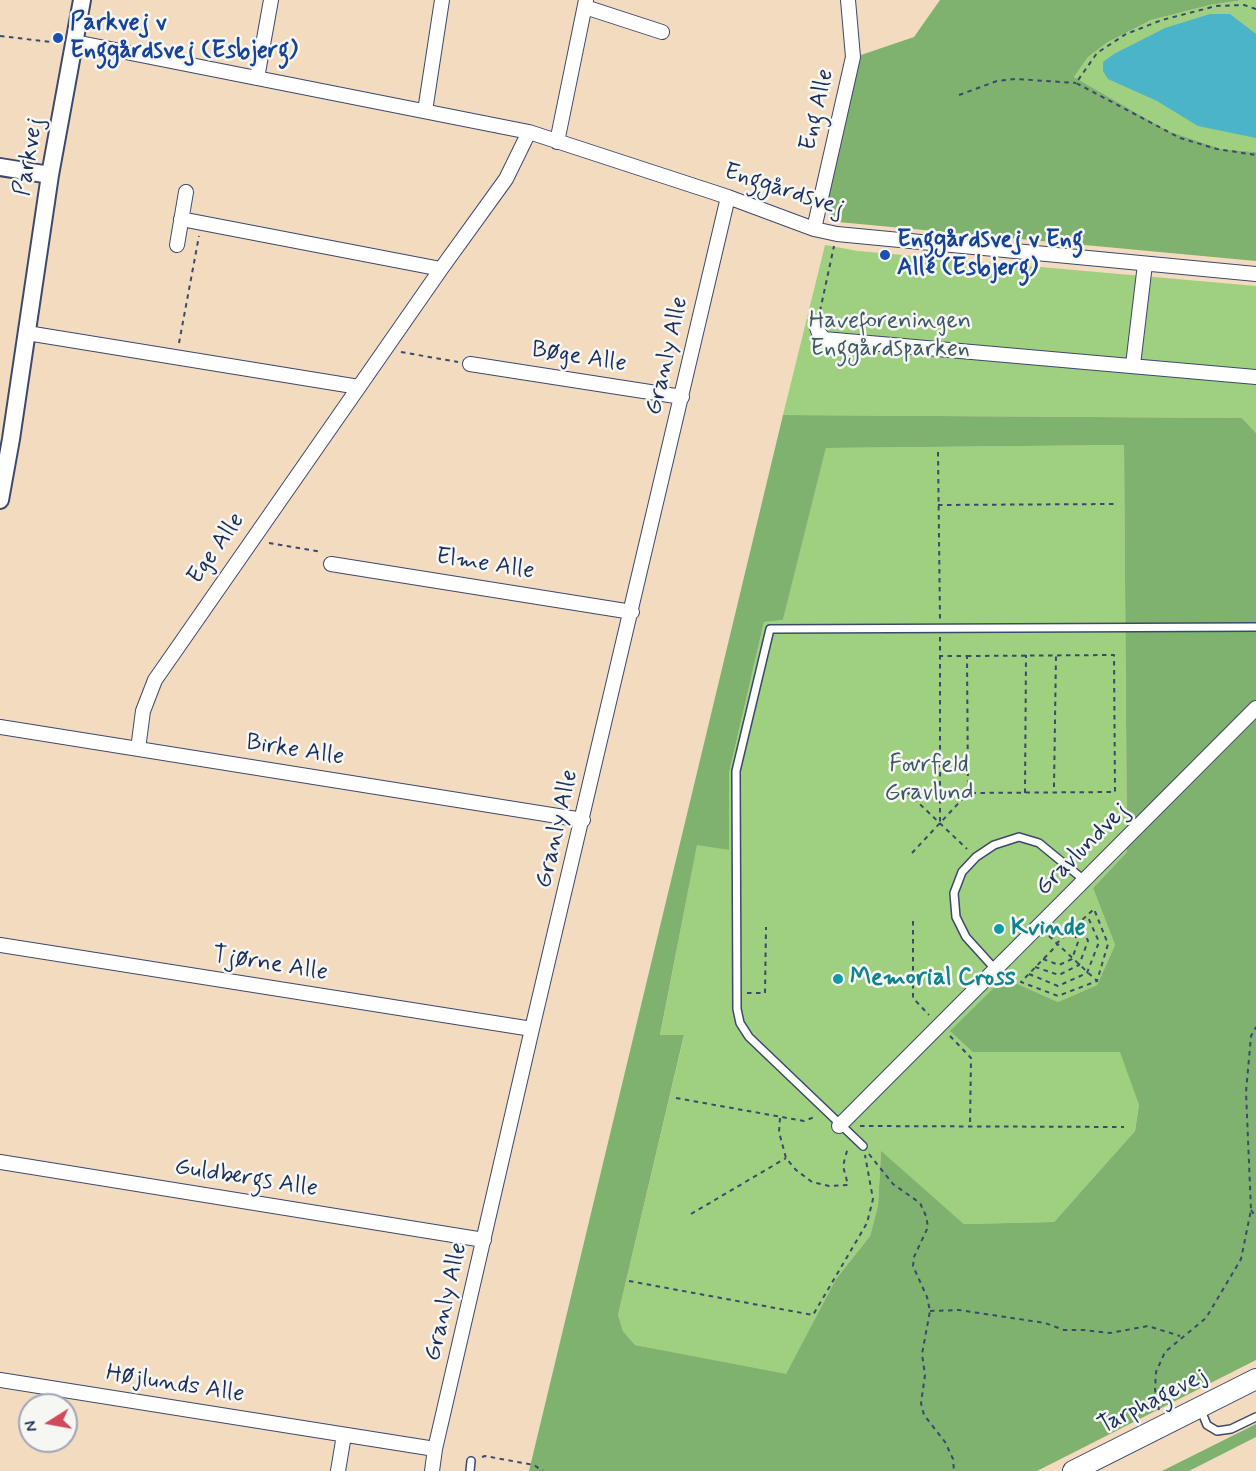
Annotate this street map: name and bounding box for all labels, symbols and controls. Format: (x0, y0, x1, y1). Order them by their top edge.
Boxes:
place label: Parkvej v Enggårdsvej (Esbjerg) (70, 10, 298, 66)
marker: Parkvej v Enggårdsvej (Esbjerg) (51, 31, 65, 45)
street label: Eng Alle (795, 66, 841, 154)
street label: Parkvej (9, 116, 51, 198)
street label: Enggårdsvej (720, 158, 848, 224)
place label: Enggårdsvej v Eng Allé (Esbjerg) (897, 227, 1083, 283)
marker: Enggårdsvej v Eng Allé (Esbjerg) (878, 248, 892, 262)
street label: Granly Alle (640, 294, 696, 418)
park label: Haveforeningen Enggårdsparken (809, 308, 971, 364)
street label: Bøge Alle (529, 336, 629, 380)
street label: Ege Alle (182, 508, 252, 590)
street label: Elme Alle (434, 543, 536, 587)
street label: Birke Alle (244, 729, 346, 773)
park label: Fovrfeld Gravlund (885, 752, 973, 808)
street label: Granly Alle (530, 767, 586, 891)
street label: Gravlundvej (1030, 797, 1136, 903)
place label: Kvinde (1011, 915, 1086, 943)
marker: Kvinde (992, 922, 1006, 936)
street label: Tjørne Alle (210, 942, 330, 988)
place label: Memorial Cross (850, 965, 1015, 993)
marker: Memorial Cross (831, 972, 845, 986)
street label: Guldbergs Alle (172, 1153, 320, 1205)
street label: Granly Alle (419, 1240, 475, 1364)
street label: Højlunds Alle (104, 1360, 246, 1410)
street label: Tarphagevej (1094, 1362, 1212, 1442)
north arrow (18, 1393, 78, 1453)
text: N (20, 1419, 43, 1433)

